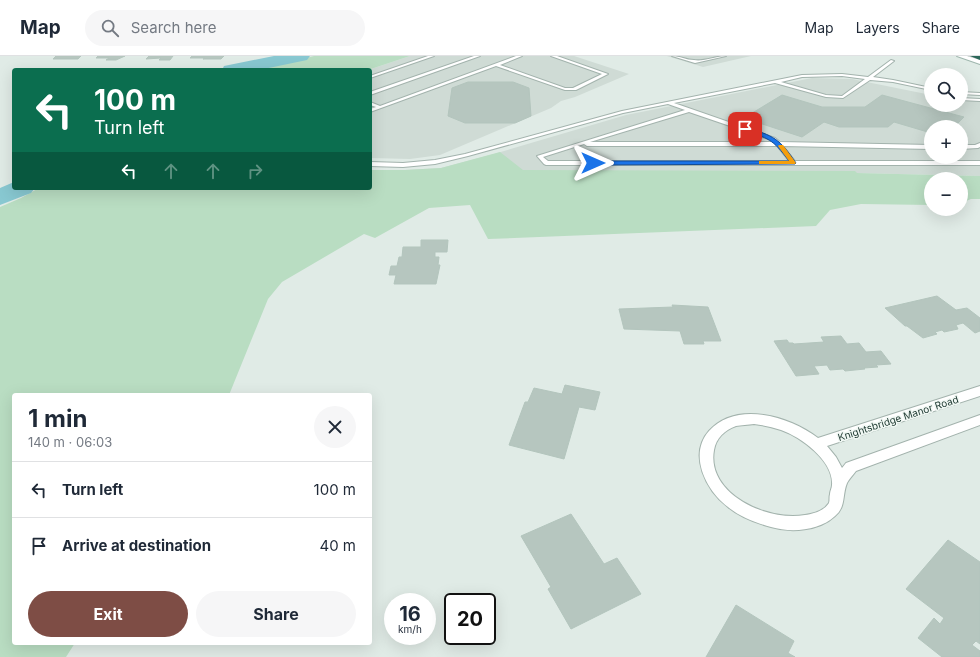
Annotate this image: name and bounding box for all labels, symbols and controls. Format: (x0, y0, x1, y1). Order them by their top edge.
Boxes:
search box (85, 10, 365, 46)
text: Map (20, 16, 61, 39)
icon: search (99, 17, 121, 39)
text: Search here (131, 18, 216, 37)
text: Map (805, 19, 834, 36)
text: Layers (856, 19, 900, 36)
text: Share (922, 19, 960, 36)
map controls (924, 68, 968, 216)
button: search (924, 68, 968, 112)
text: 100 m (94, 83, 176, 117)
icon: left (28, 84, 80, 136)
pin (728, 112, 762, 146)
text: Turn left (94, 117, 164, 138)
icon: arrive (734, 118, 756, 140)
button: + (924, 120, 968, 164)
position arrow (572, 142, 614, 184)
icon: left (118, 160, 140, 182)
icon: ahead (160, 160, 182, 182)
icon: ahead (202, 160, 224, 182)
icon: right (244, 160, 266, 182)
button: − (924, 172, 968, 216)
street label: Knightsbridge Manor Road (836, 393, 960, 443)
text: 1 min (28, 404, 87, 433)
button: close (314, 406, 356, 448)
text: 140 m · 06:03 (28, 434, 112, 450)
icon: left (28, 479, 50, 501)
text: Turn left (62, 480, 123, 499)
text: 100 m (314, 480, 356, 499)
icon: arrive (28, 535, 50, 557)
text: Arrive at destination (62, 536, 211, 555)
text: 40 m (319, 536, 356, 555)
button: Exit (28, 591, 188, 637)
button: Share (196, 591, 356, 637)
speed limit sign: 20 (444, 593, 496, 645)
text: 16 (399, 602, 421, 626)
text: km/h (398, 623, 422, 635)

